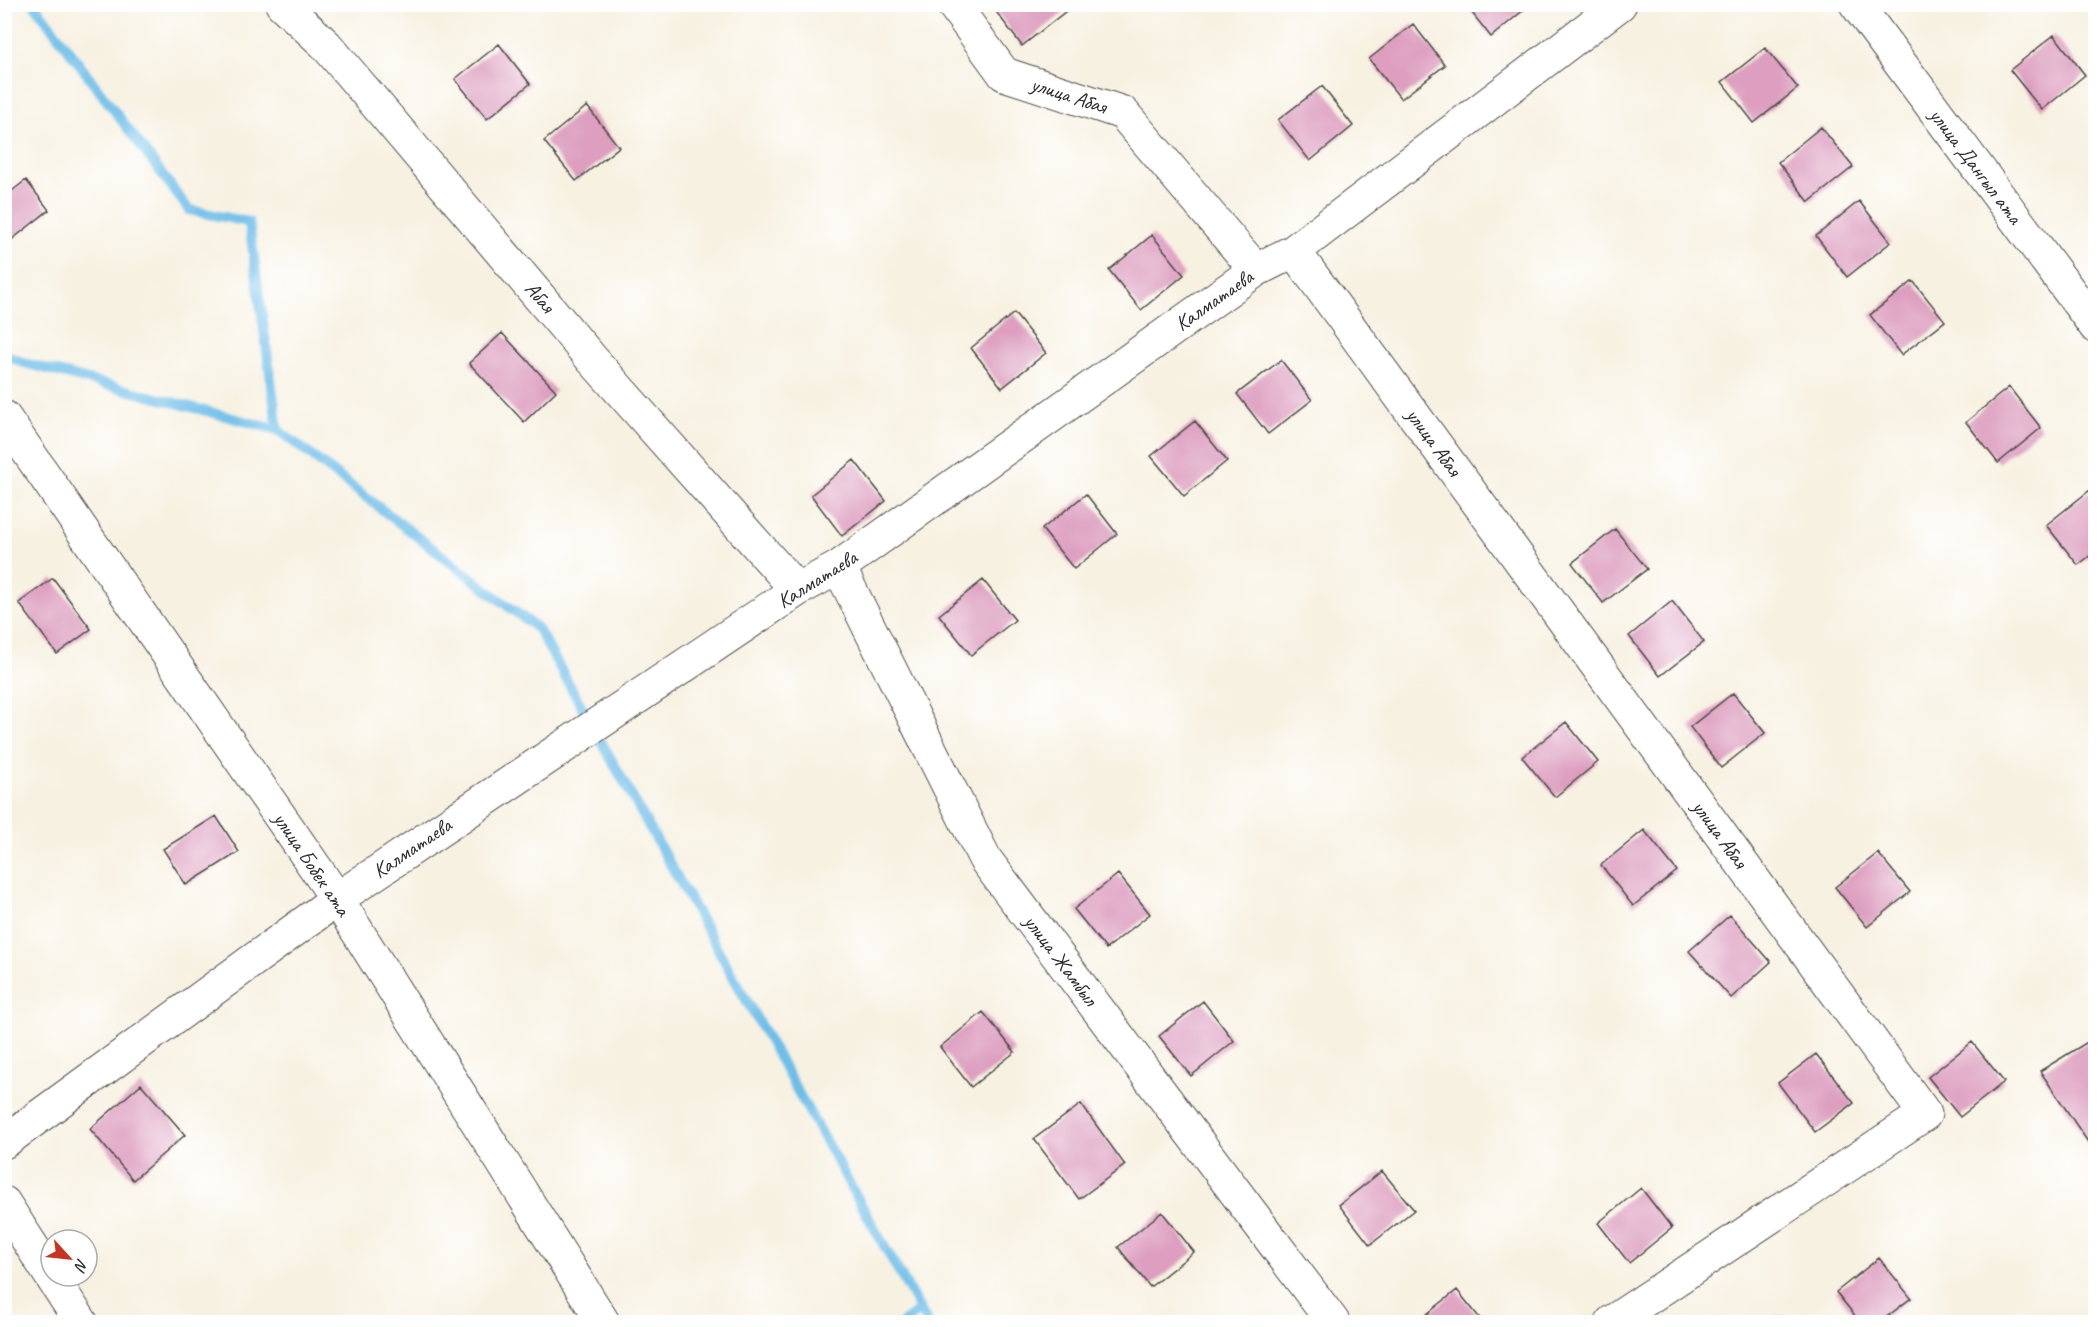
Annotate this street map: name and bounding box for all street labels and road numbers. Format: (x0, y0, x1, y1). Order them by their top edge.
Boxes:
street label: улица Абая (1026, 70, 1111, 120)
street label: улица Дангыл ата (1923, 101, 2029, 230)
street label: Калматаева (1170, 263, 1259, 336)
street label: Абая (520, 276, 561, 319)
street label: улица Абая (1399, 401, 1468, 482)
street label: Калматаева (772, 543, 863, 614)
street label: улица Абая (1685, 793, 1754, 874)
street label: улица Бобек ата (267, 805, 357, 922)
street label: Калматаева (368, 811, 458, 884)
street label: улица Жамбыл (1017, 908, 1105, 1012)

